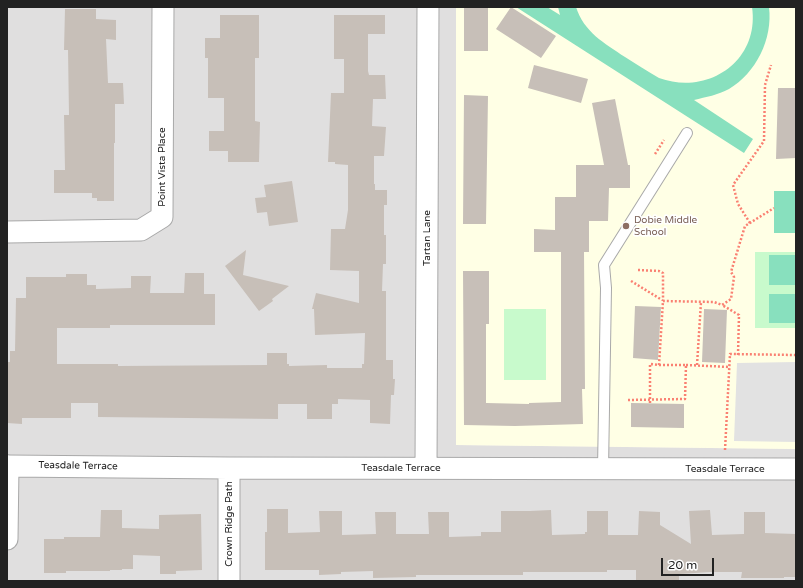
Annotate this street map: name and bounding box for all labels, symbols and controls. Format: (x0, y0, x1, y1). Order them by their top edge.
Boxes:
street label: Point Vista Place (156, 127, 168, 207)
street label: Tartan Lane (421, 210, 433, 266)
place label: Dobie Middle School (634, 214, 697, 238)
marker: Dobie Middle School (621, 221, 631, 231)
street label: Teasdale Terrace (38, 459, 118, 473)
street label: Teasdale Terrace (361, 462, 441, 474)
street label: Teasdale Terrace (685, 463, 765, 475)
street label: Crown Ridge Path (223, 481, 235, 567)
scale bar (663, 550, 716, 576)
text: 20 m (668, 558, 697, 572)

